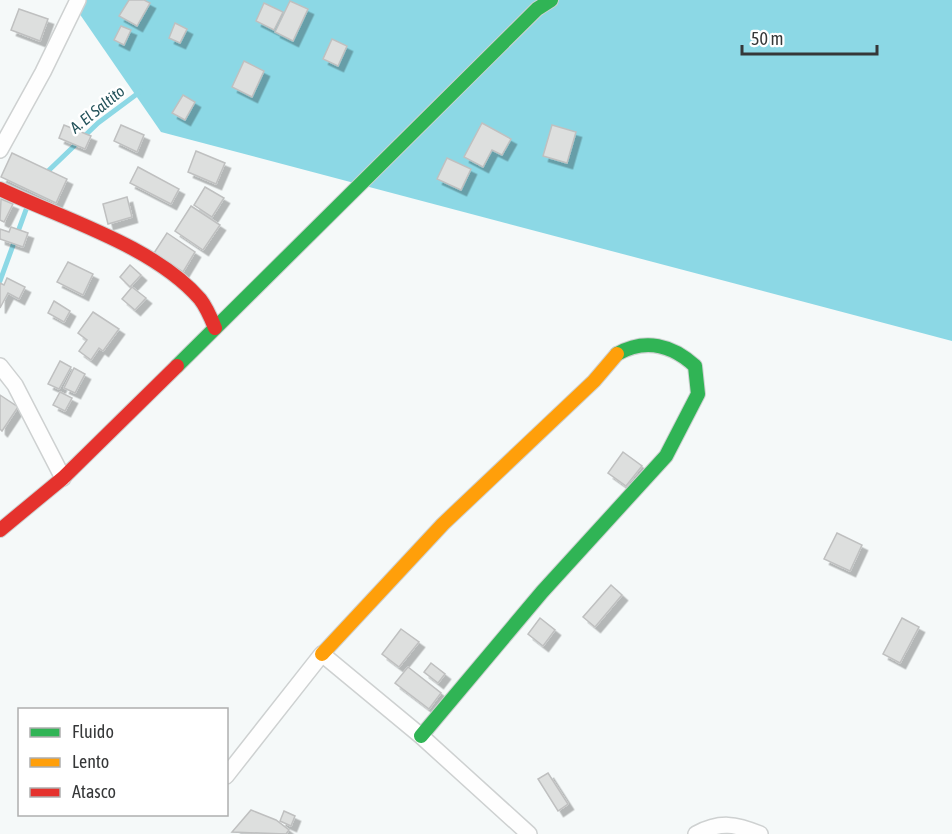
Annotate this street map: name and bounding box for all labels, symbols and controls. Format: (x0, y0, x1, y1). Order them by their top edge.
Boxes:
scale bar (742, 18, 877, 56)
text: 50 m (751, 28, 783, 49)
water label: A. El Saltito (65, 82, 128, 137)
legend (18, 708, 228, 816)
text: Fluido (72, 721, 114, 742)
text: Lento (72, 751, 109, 772)
text: Atasco (72, 781, 116, 802)

